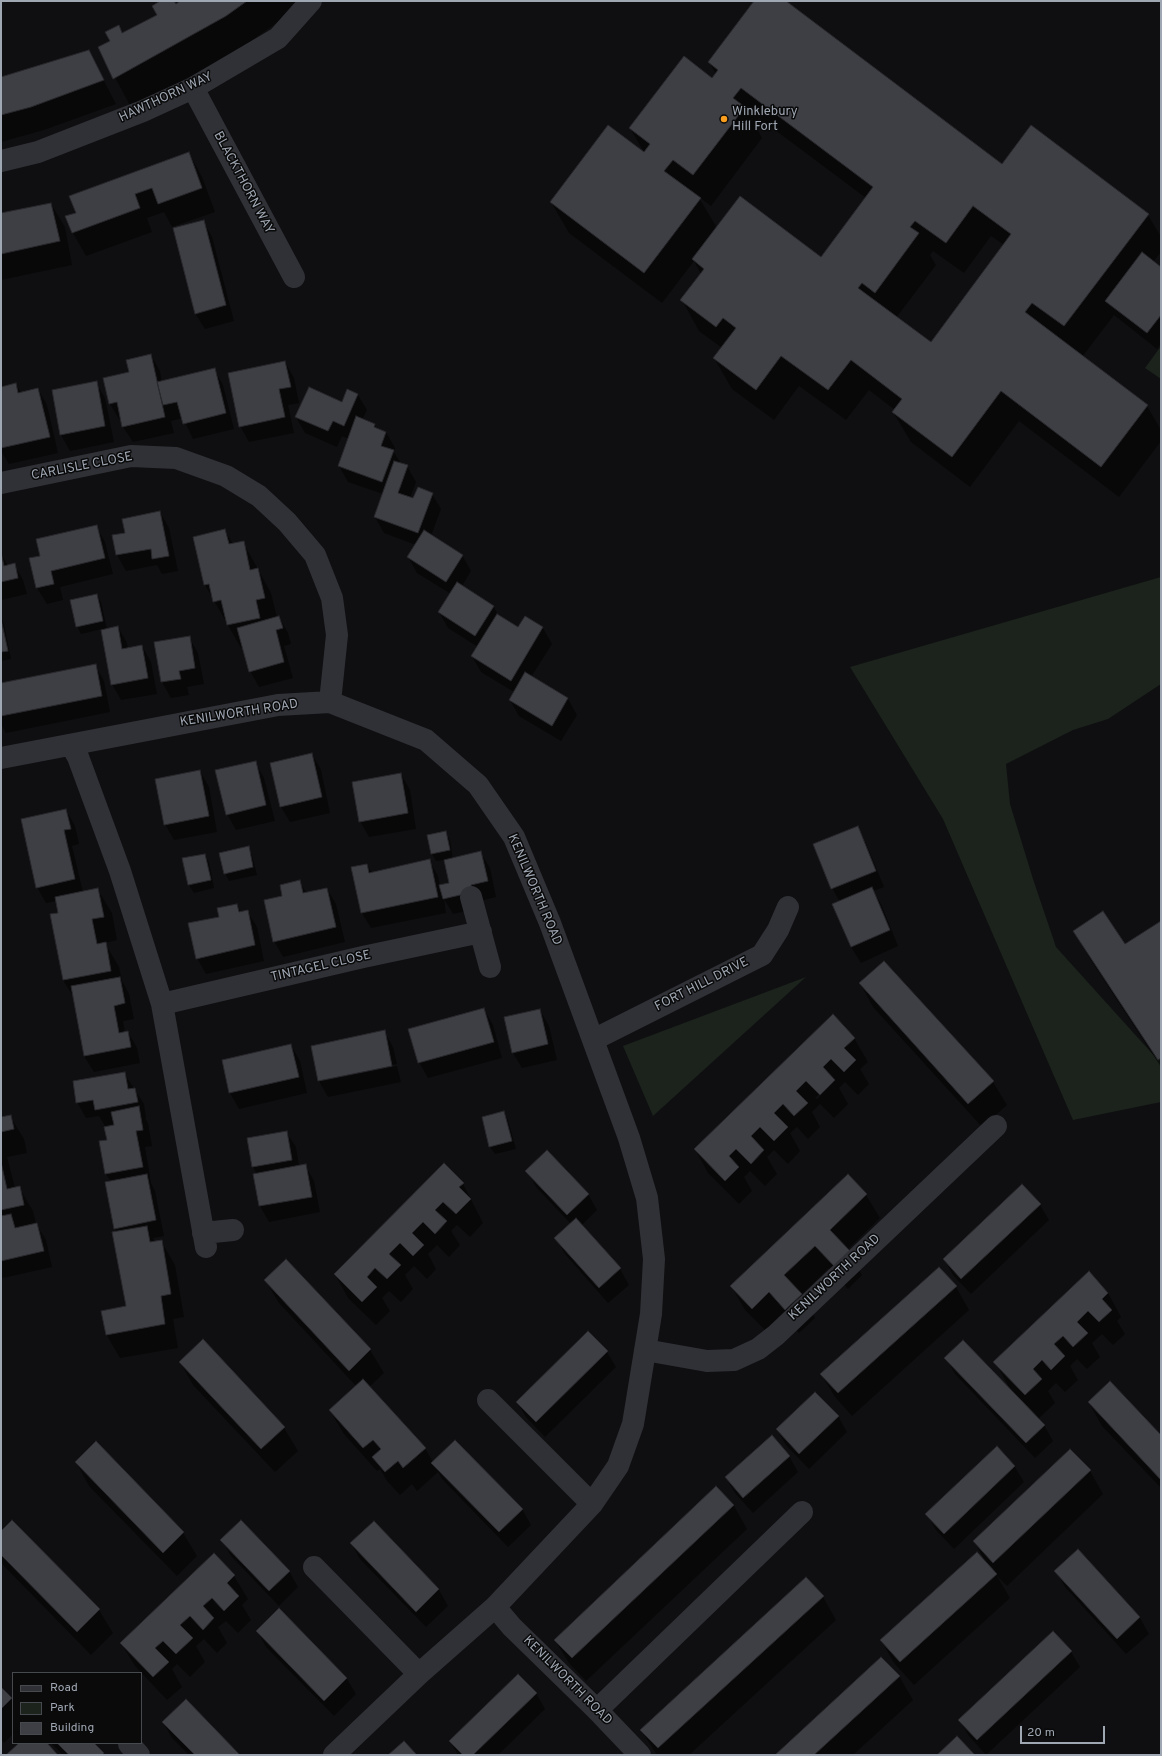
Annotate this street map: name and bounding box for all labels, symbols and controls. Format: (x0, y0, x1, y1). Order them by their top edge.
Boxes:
street label: HAWTHORN WAY (117, 70, 215, 126)
place label: Winklebury Hill Fort (732, 104, 798, 135)
marker: Winklebury Hill Fort (719, 114, 729, 124)
street label: BLACKTHORN WAY (209, 129, 277, 237)
street label: CARLISLE CLOSE (30, 450, 134, 484)
street label: KENILWORTH ROAD (179, 697, 299, 731)
street label: KENILWORTH ROAD (503, 832, 565, 948)
street label: TINTAGEL CLOSE (269, 948, 373, 986)
street label: FORT HILL DRIVE (653, 955, 751, 1015)
street label: KENILWORTH ROAD (786, 1232, 884, 1324)
street label: KENILWORTH ROAD (519, 1633, 615, 1729)
legend (12, 1672, 142, 1744)
text: Road (50, 1680, 78, 1696)
text: Park (50, 1700, 75, 1716)
scale bar (1022, 1718, 1107, 1744)
text: Building (50, 1720, 94, 1736)
text: 20 m (1027, 1725, 1055, 1741)

